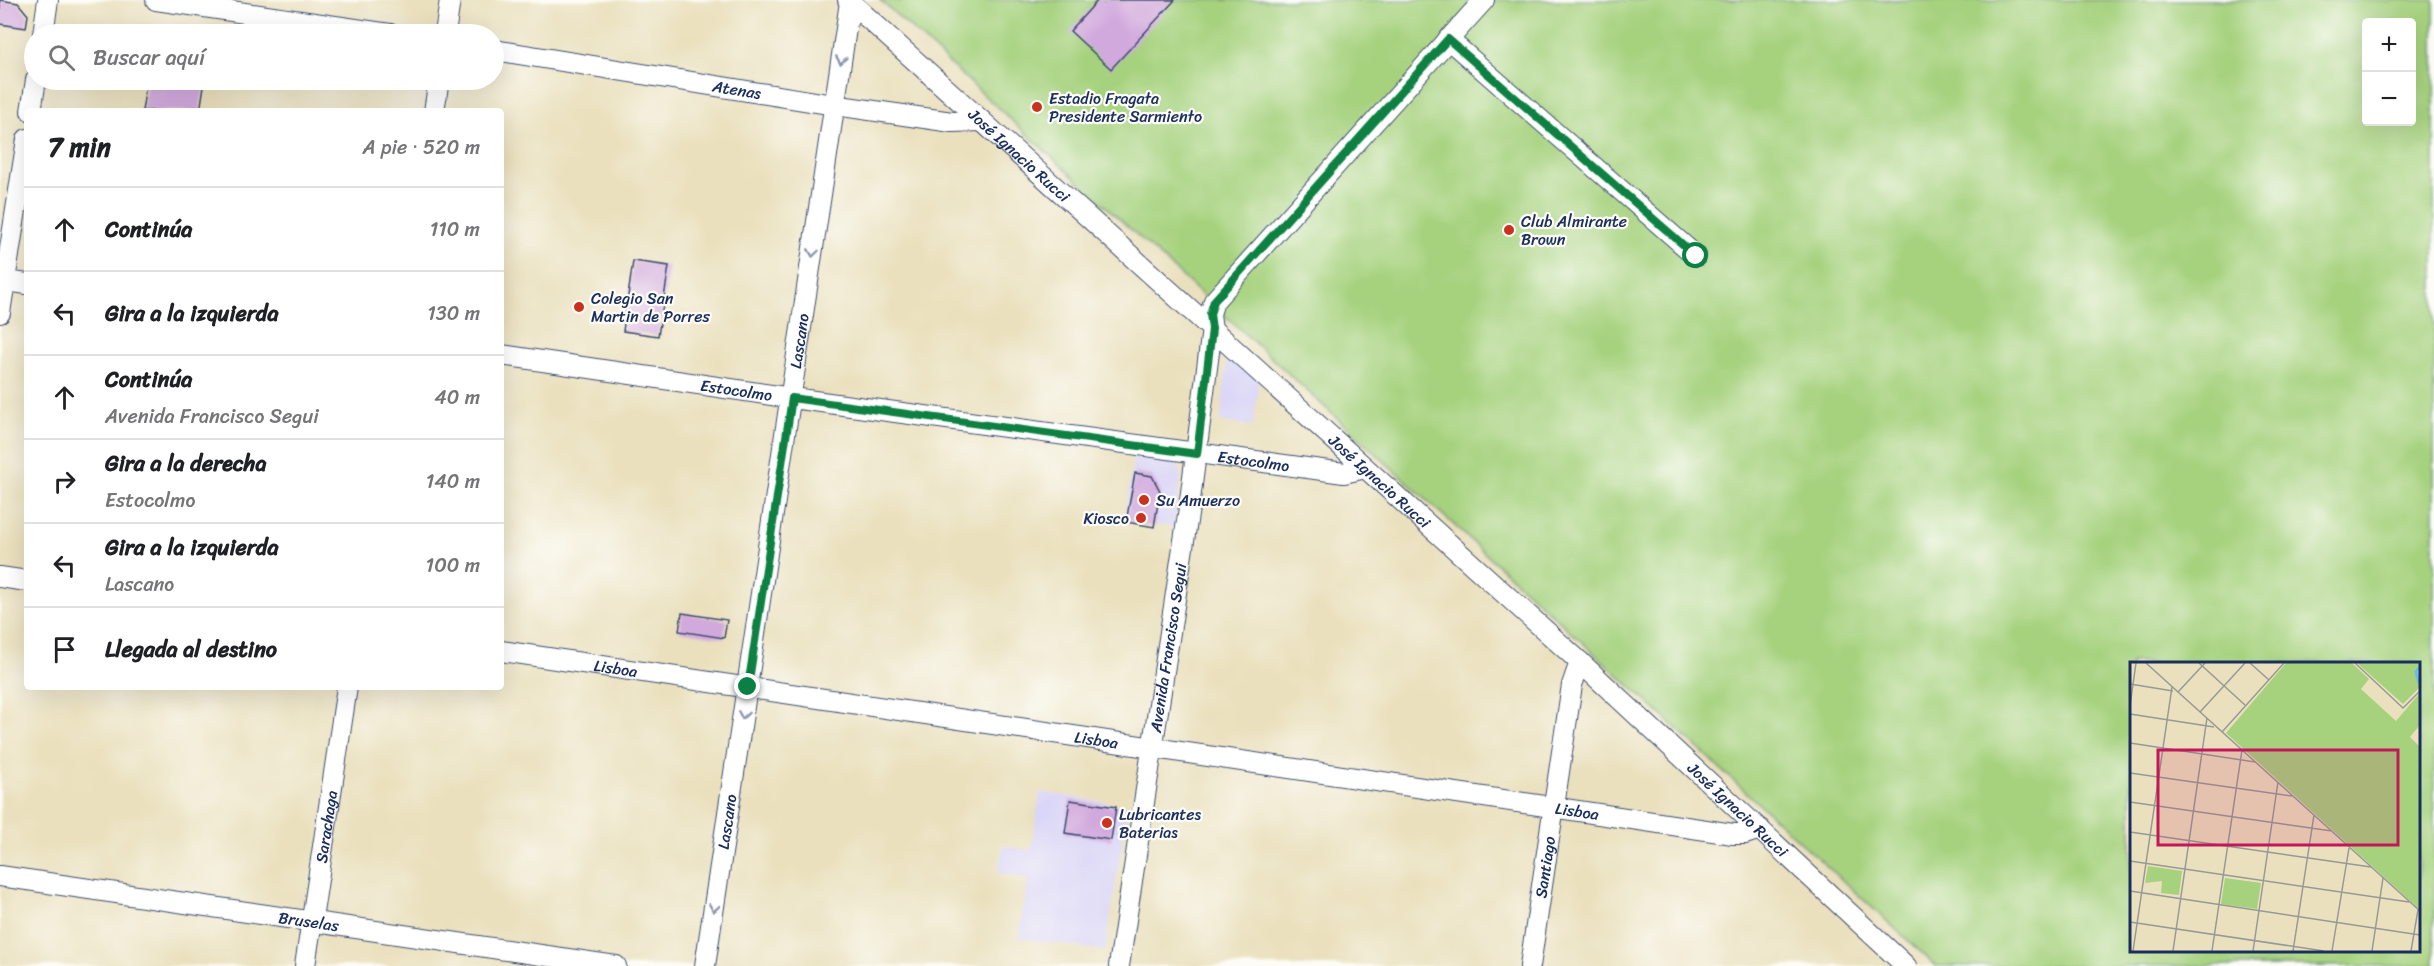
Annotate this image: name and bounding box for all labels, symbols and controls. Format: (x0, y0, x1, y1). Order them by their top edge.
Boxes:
map controls (2362, 18, 2416, 126)
button: + (2362, 18, 2416, 72)
search box (24, 24, 504, 90)
text: Buscar aquí (93, 38, 205, 77)
icon: search (45, 41, 78, 74)
one-way arrow (836, 55, 848, 64)
street label: Atenas (709, 71, 764, 108)
button: − (2362, 72, 2416, 126)
place label: Estadio Fragata Presidente Sarmiento (1049, 84, 1202, 131)
street label: José Ignacio Rucci (960, 100, 1077, 210)
marker: Estadio Fragata Presidente Sarmiento (1030, 100, 1044, 114)
text: 7 min (48, 124, 111, 170)
text: A pie · 520 m (363, 130, 480, 165)
place label: Club Almirante Brown (1521, 207, 1627, 254)
text: Continúa (105, 210, 192, 249)
text: 110 m (430, 212, 480, 247)
icon: ahead (48, 213, 81, 246)
marker: Club Almirante Brown (1502, 223, 1516, 237)
route start (1682, 242, 1708, 268)
one-way arrow (808, 248, 820, 257)
place label: Colegio San Martin de Porres (591, 284, 710, 331)
text: Gira a la izquierda (105, 294, 278, 333)
text: 130 m (427, 296, 480, 331)
icon: left (48, 297, 81, 330)
marker: Colegio San Martin de Porres (572, 300, 586, 314)
street label: Lascano (781, 311, 818, 371)
text: Continúa (105, 360, 192, 399)
street label: Estocolmo (698, 371, 774, 410)
text: 40 m (434, 380, 480, 415)
icon: ahead (48, 381, 81, 414)
text: Avenida Francisco Segui (105, 399, 319, 434)
street label: José Ignacio Rucci (1321, 426, 1438, 536)
street label: Estocolmo (1216, 442, 1291, 480)
text: Gira a la derecha (105, 444, 266, 483)
text: 140 m (426, 464, 480, 499)
icon: right (48, 465, 81, 498)
text: Estocolmo (105, 483, 195, 518)
place label: Su Amuerzo (1156, 486, 1240, 515)
marker: Su Amuerzo (1137, 493, 1151, 507)
place label: Kiosco (1083, 504, 1129, 533)
marker: Kiosco (1134, 511, 1148, 525)
text: Gira a la izquierda (105, 528, 278, 567)
text: 100 m (426, 548, 480, 583)
icon: left (48, 549, 81, 582)
street label: Avenida Francisco Segui (1141, 560, 1195, 736)
text: Lascano (105, 567, 174, 602)
text: Llegada al destino (105, 630, 277, 669)
icon: arrive (48, 633, 81, 666)
street label: Lisboa (592, 651, 640, 686)
inset map (2130, 662, 2419, 951)
route end (734, 673, 760, 699)
one-way arrow (738, 711, 750, 720)
street label: Lisboa (1073, 722, 1120, 758)
street label: José Ignacio Rucci (1680, 754, 1795, 865)
street label: Sarachaga (307, 788, 346, 865)
street label: Lascano (709, 792, 746, 851)
street label: Lisboa (1553, 794, 1601, 829)
place label: Lubricantes Baterias (1119, 800, 1202, 847)
marker: Lubricantes Baterias (1100, 816, 1114, 830)
street label: Santiago (1526, 834, 1564, 900)
street label: Bruselas (276, 903, 341, 940)
one-way arrow (709, 904, 721, 913)

